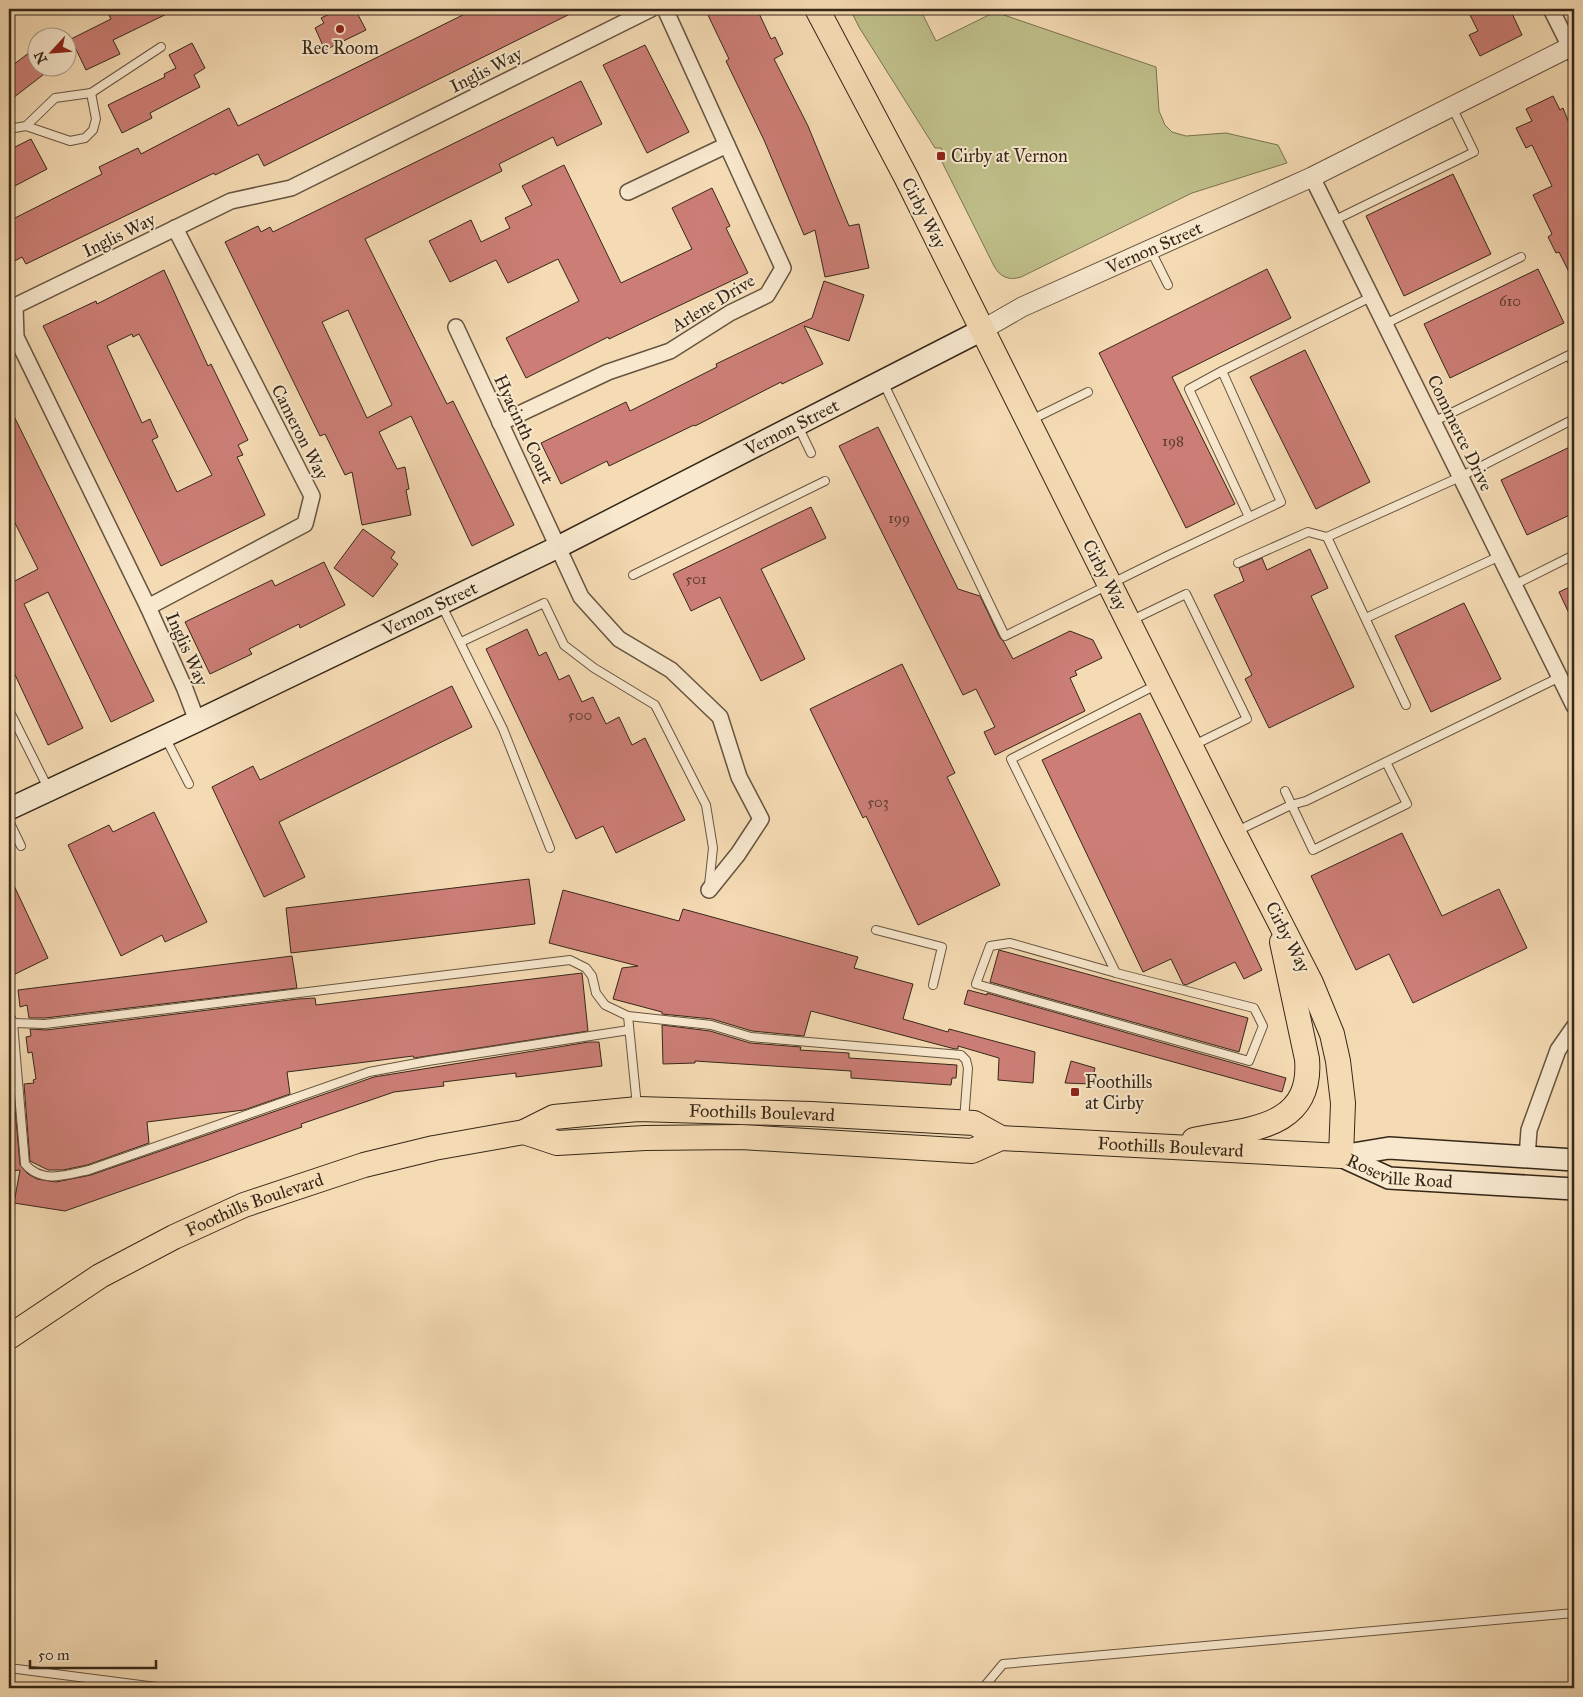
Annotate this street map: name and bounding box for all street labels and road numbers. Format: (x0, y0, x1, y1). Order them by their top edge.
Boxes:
street label: Inglis Way (446, 42, 527, 98)
street label: Cirby Way (897, 174, 951, 253)
street label: Inglis Way (79, 208, 160, 263)
street label: Vernon Street (1102, 216, 1206, 279)
street label: Arlene Drive (666, 269, 759, 337)
street label: Hyacinth Court (489, 371, 559, 488)
street label: Commerce Drive (1422, 371, 1498, 495)
street label: Cameron Way (267, 381, 334, 484)
street label: Vernon Street (740, 394, 843, 461)
street label: Cirby Way (1078, 536, 1132, 615)
street label: Vernon Street (378, 576, 481, 641)
street label: Inglis Way (160, 609, 213, 690)
street label: Cirby Way (1261, 898, 1315, 977)
street label: Foothills Boulevard (689, 1099, 836, 1126)
street label: Foothills Boulevard (1097, 1132, 1244, 1162)
street label: Roseville Road (1343, 1149, 1453, 1193)
street label: Foothills Boulevard (182, 1168, 326, 1241)

